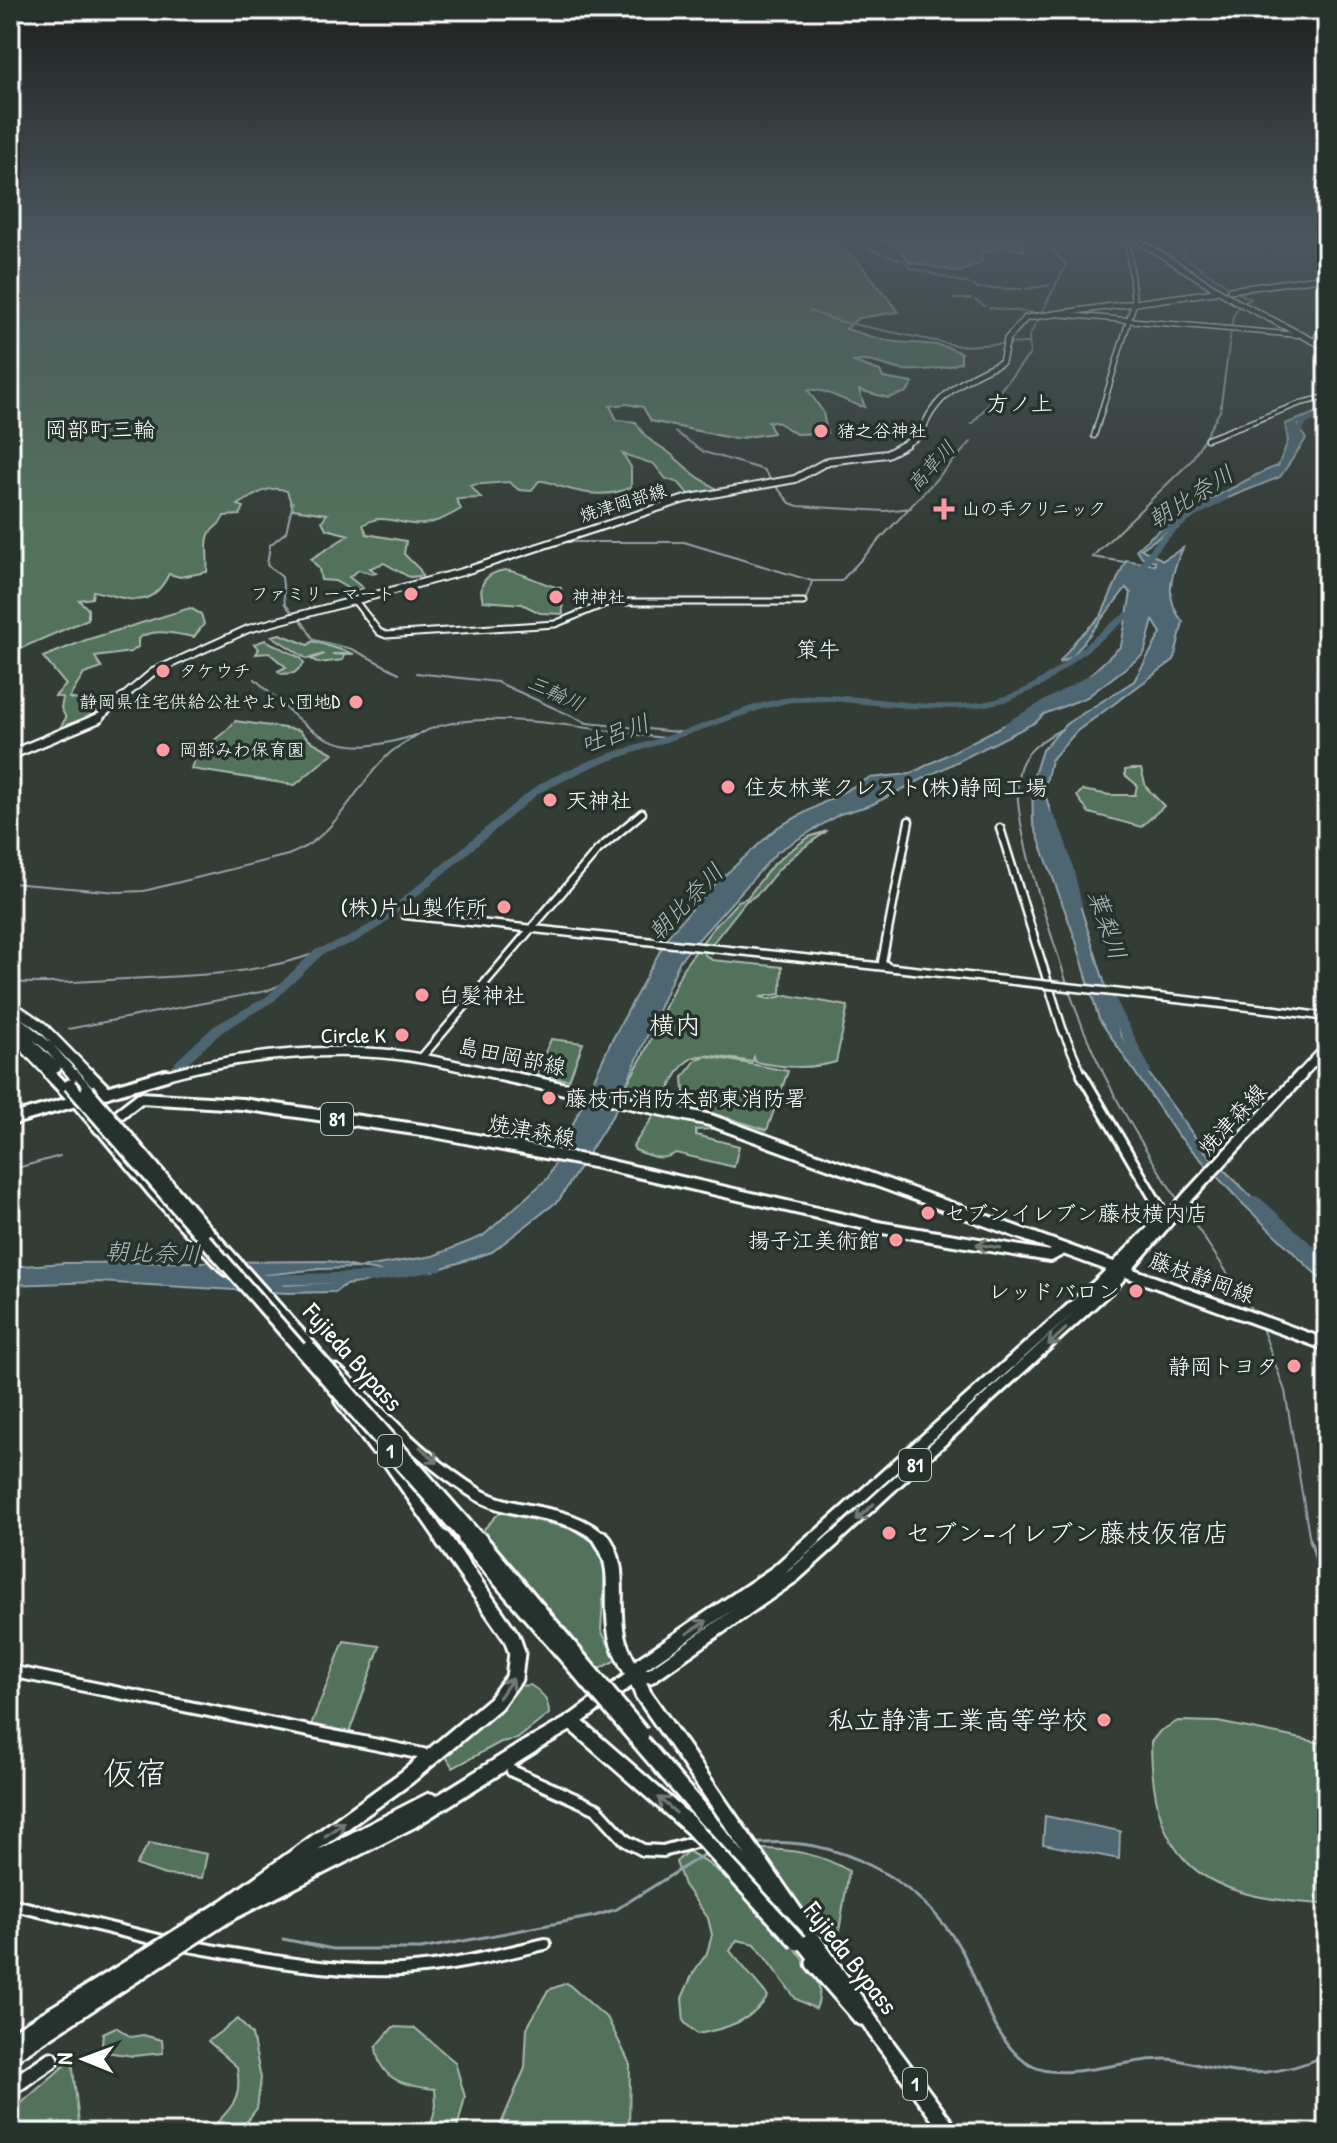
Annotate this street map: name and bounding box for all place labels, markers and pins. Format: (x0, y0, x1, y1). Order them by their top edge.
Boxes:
place label: 猪之谷神社 (837, 418, 927, 443)
marker: 猪之谷神社 (812, 422, 830, 440)
place label: 山の手クリニック (962, 496, 1106, 521)
marker: 山の手クリニック (933, 498, 955, 520)
place label: ファミリーマート (251, 581, 395, 606)
place label: 神神社 (572, 584, 626, 609)
marker: ファミリーマート (402, 585, 420, 603)
marker: 神神社 (547, 588, 565, 606)
place label: タケウチ (179, 658, 251, 683)
marker: タケウチ (154, 662, 172, 680)
place label: 静岡県住宅供給公社やよい団地D (79, 689, 340, 714)
marker: 静岡県住宅供給公社やよい団地D (347, 693, 365, 711)
place label: 岡部みわ保育園 (179, 737, 305, 762)
marker: 岡部みわ保育園 (154, 741, 172, 759)
place label: 住友林業クレスト(株)静岡工場 (744, 772, 1047, 802)
marker: 住友林業クレスト(株)静岡工場 (719, 778, 737, 796)
place label: 天神社 (566, 785, 632, 815)
marker: 天神社 (541, 791, 559, 809)
place label: (株)片山製作所 (341, 892, 488, 922)
marker: (株)片山製作所 (495, 898, 513, 916)
place label: 白髪神社 (438, 980, 526, 1010)
marker: 白髪神社 (413, 986, 431, 1004)
place label: Circle K (321, 1020, 386, 1050)
marker: Circle K (393, 1026, 411, 1044)
place label: 藤枝市消防本部東消防署 (565, 1083, 807, 1113)
marker: 藤枝市消防本部東消防署 (540, 1089, 558, 1107)
place label: セブンイレブン藤枝横内店 (944, 1198, 1208, 1228)
marker: セブンイレブン藤枝横内店 (919, 1204, 937, 1222)
place label: 揚子江美術館 (748, 1225, 880, 1255)
marker: 揚子江美術館 (887, 1231, 905, 1249)
place label: レッドバロン (988, 1276, 1120, 1306)
marker: レッドバロン (1127, 1282, 1145, 1300)
place label: 静岡トヨタ (1168, 1351, 1278, 1381)
marker: 静岡トヨタ (1285, 1357, 1303, 1375)
place label: セブン−イレブン藤枝仮宿店 (905, 1515, 1229, 1550)
marker: セブン−イレブン藤枝仮宿店 (880, 1524, 898, 1542)
place label: 私立静清工業高等学校 (828, 1702, 1088, 1737)
marker: 私立静清工業高等学校 (1095, 1711, 1113, 1729)

